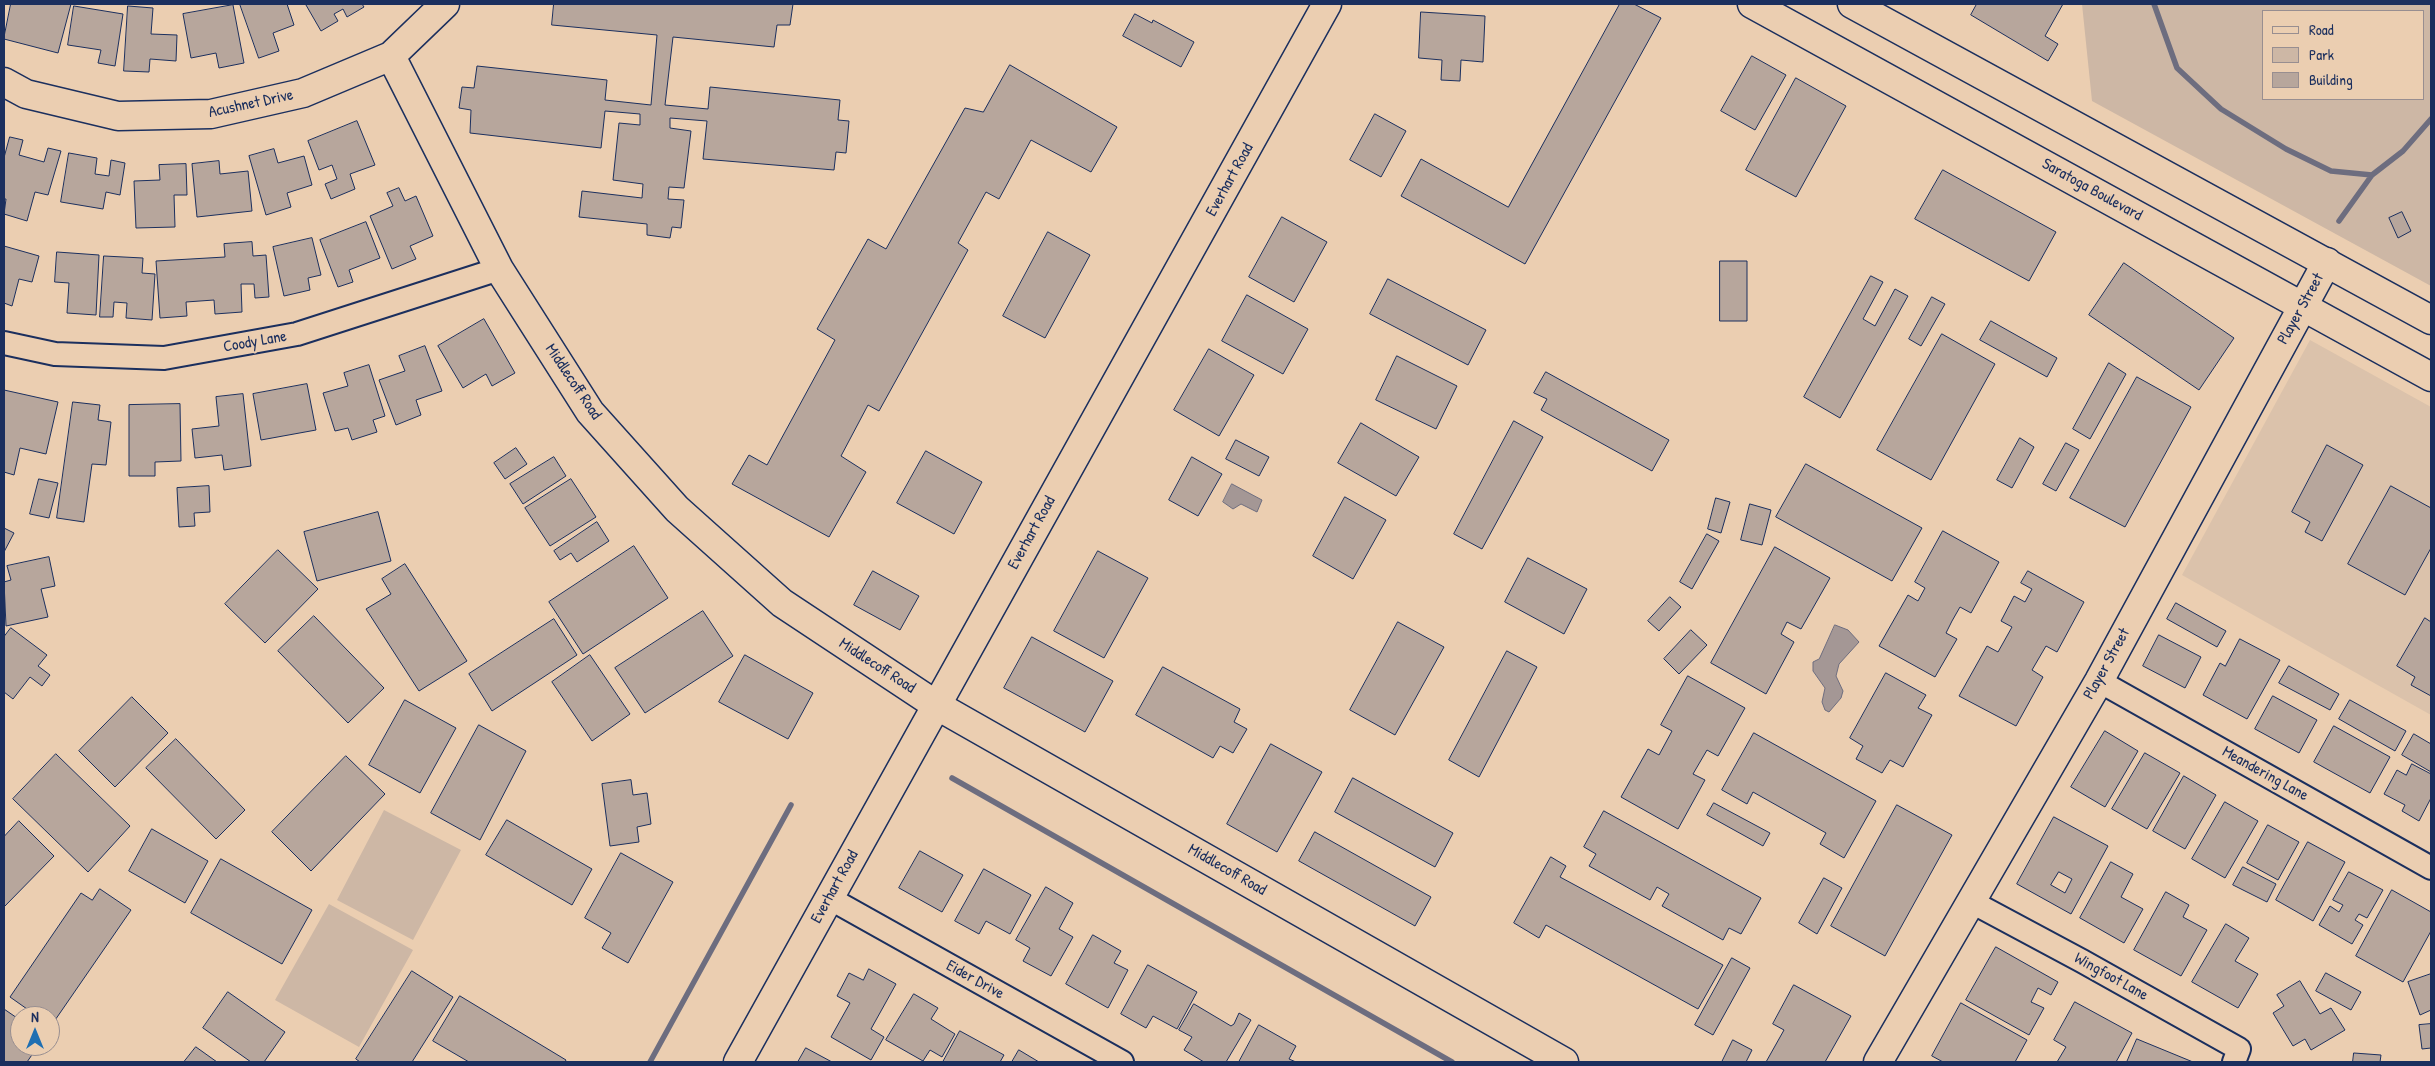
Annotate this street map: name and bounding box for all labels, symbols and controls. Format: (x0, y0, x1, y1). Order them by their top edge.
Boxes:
legend (2262, 10, 2425, 100)
text: Road (2309, 19, 2334, 40)
text: Park (2309, 44, 2334, 65)
text: Building (2309, 69, 2353, 90)
street label: Acushnet Drive (207, 86, 295, 122)
street label: Everhart Road (1202, 140, 1258, 220)
street label: Saratoga Boulevard (2038, 155, 2146, 225)
street label: Player Street (2274, 270, 2328, 348)
street label: Coody Lane (222, 327, 288, 357)
street label: Middlecoff Road (541, 340, 605, 424)
street label: Everhart Road (1004, 493, 1060, 573)
street label: Player Street (2080, 625, 2134, 703)
street label: Middlecoff Road (835, 634, 919, 698)
street label: Meandering Lane (2219, 742, 2311, 806)
street label: Middlecoff Road (1184, 840, 1270, 900)
street label: Everhart Road (807, 847, 863, 927)
street label: Wingfoot Lane (2071, 949, 2151, 1005)
street label: Eider Drive (943, 956, 1007, 1004)
north arrow (10, 1006, 60, 1056)
text: N (31, 1007, 39, 1026)

